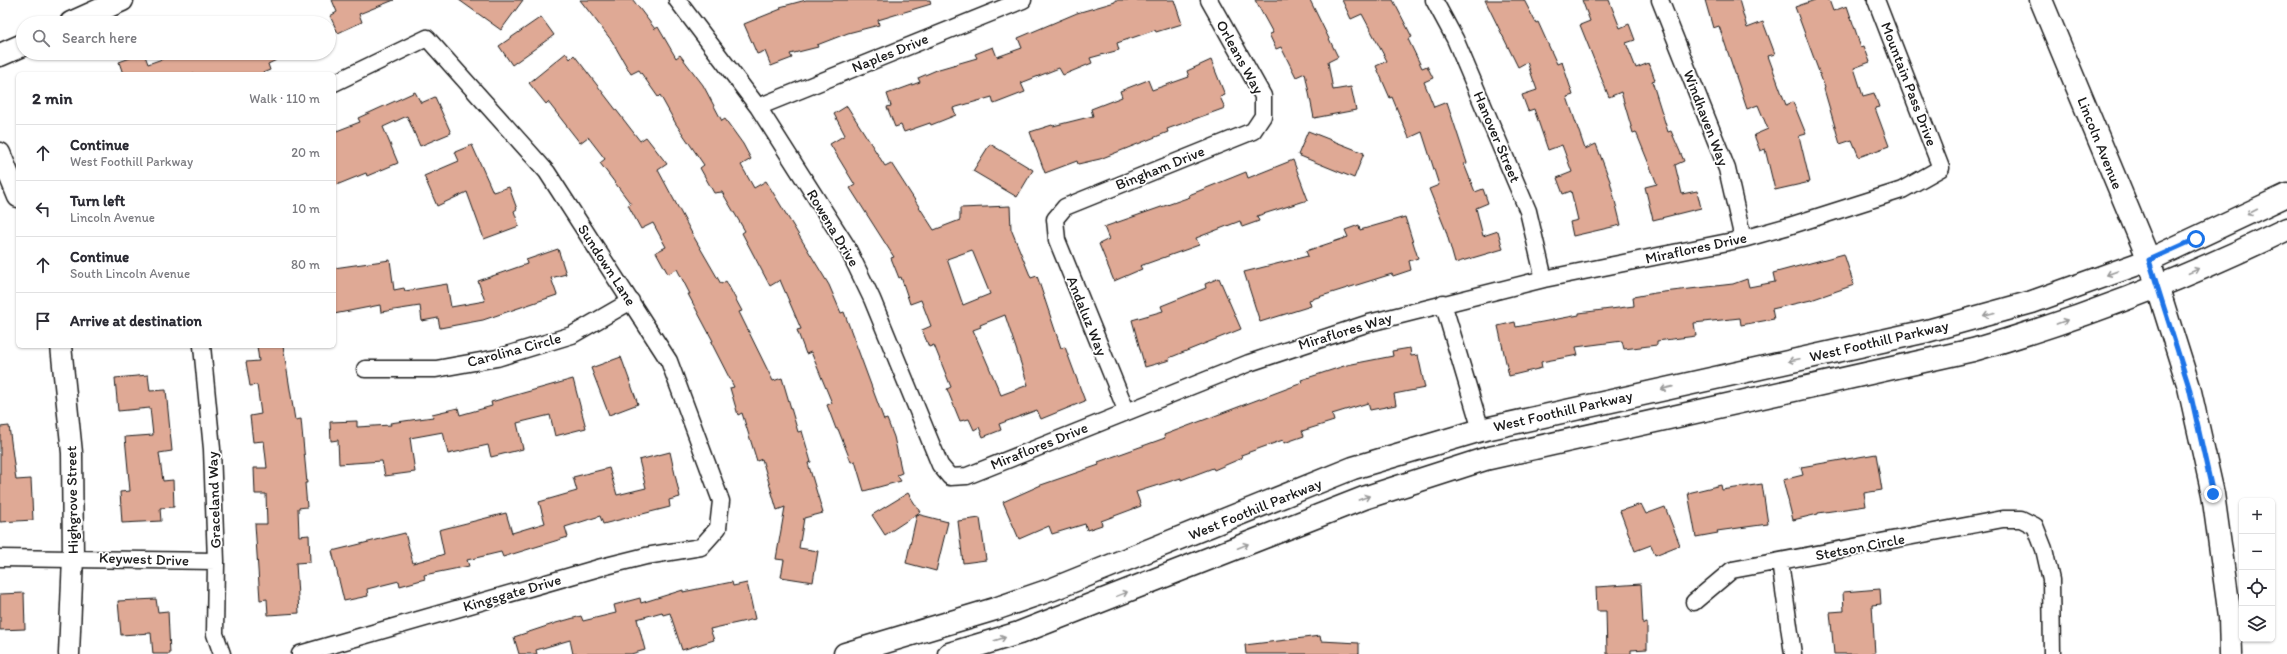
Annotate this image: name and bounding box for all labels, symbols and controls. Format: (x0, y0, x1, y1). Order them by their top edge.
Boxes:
search box (16, 16, 336, 60)
street label: Orleans Way (1212, 17, 1268, 97)
street label: Mountain Pass Drive (1877, 19, 1941, 149)
icon: search (30, 27, 52, 49)
text: Search here (62, 29, 137, 47)
street label: Naples Drive (849, 29, 931, 77)
street label: Windhaven Way (1679, 67, 1733, 169)
text: 2 min (32, 88, 72, 108)
street label: Hanover Street (1470, 89, 1524, 186)
text: Walk · 110 m (249, 91, 320, 106)
street label: Lincoln Avenue (2073, 94, 2127, 192)
text: Continue (70, 136, 129, 154)
icon: ahead (32, 142, 54, 164)
street label: Bingham Drive (1113, 142, 1207, 194)
text: 20 m (291, 145, 320, 160)
text: West Foothill Parkway (70, 154, 193, 169)
street label: Rowena Drive (803, 186, 863, 270)
text: Turn left (70, 192, 125, 210)
icon: left (32, 198, 54, 220)
text: 10 m (292, 201, 320, 216)
one-way arrow (2246, 209, 2258, 216)
text: Lincoln Avenue (70, 210, 155, 225)
street label: Sundown Lane (574, 221, 640, 309)
street label: Miraflores Drive (1643, 228, 1749, 268)
route start (2187, 230, 2205, 248)
text: Continue (70, 248, 129, 266)
icon: ahead (32, 254, 54, 276)
text: 80 m (291, 257, 320, 272)
text: South Lincoln Avenue (70, 266, 190, 281)
one-way arrow (2188, 267, 2200, 274)
one-way arrow (2106, 270, 2118, 278)
street label: Andaluz Way (1063, 274, 1111, 358)
street label: Miraflores Way (1296, 308, 1394, 354)
icon: arrive (32, 310, 54, 332)
one-way arrow (1982, 311, 1995, 318)
text: Arrive at destination (70, 312, 202, 330)
street label: West Foothill Parkway (1808, 316, 1950, 366)
one-way arrow (2056, 317, 2068, 325)
street label: Carolina Circle (465, 329, 563, 371)
one-way arrow (1788, 357, 1801, 365)
one-way arrow (1661, 385, 1674, 393)
street label: West Foothill Parkway (1492, 386, 1634, 436)
street label: Miraflores Drive (988, 418, 1090, 474)
street label: Highgrove Street (62, 445, 82, 554)
street label: Graceland Way (203, 451, 225, 549)
street label: West Foothill Parkway (1186, 474, 1324, 544)
route end (2204, 485, 2222, 503)
one-way arrow (1357, 494, 1370, 501)
map controls (2239, 498, 2275, 642)
button: + (2239, 498, 2275, 534)
street label: Stetson Circle (1814, 530, 1906, 564)
button: − (2239, 534, 2275, 570)
one-way arrow (1237, 542, 1249, 550)
street label: Keywest Drive (99, 548, 189, 570)
street label: Kingsgate Drive (461, 570, 563, 616)
button: locate (2239, 570, 2275, 606)
one-way arrow (1116, 589, 1128, 597)
button: layers (2239, 606, 2275, 642)
one-way arrow (994, 635, 1007, 642)

